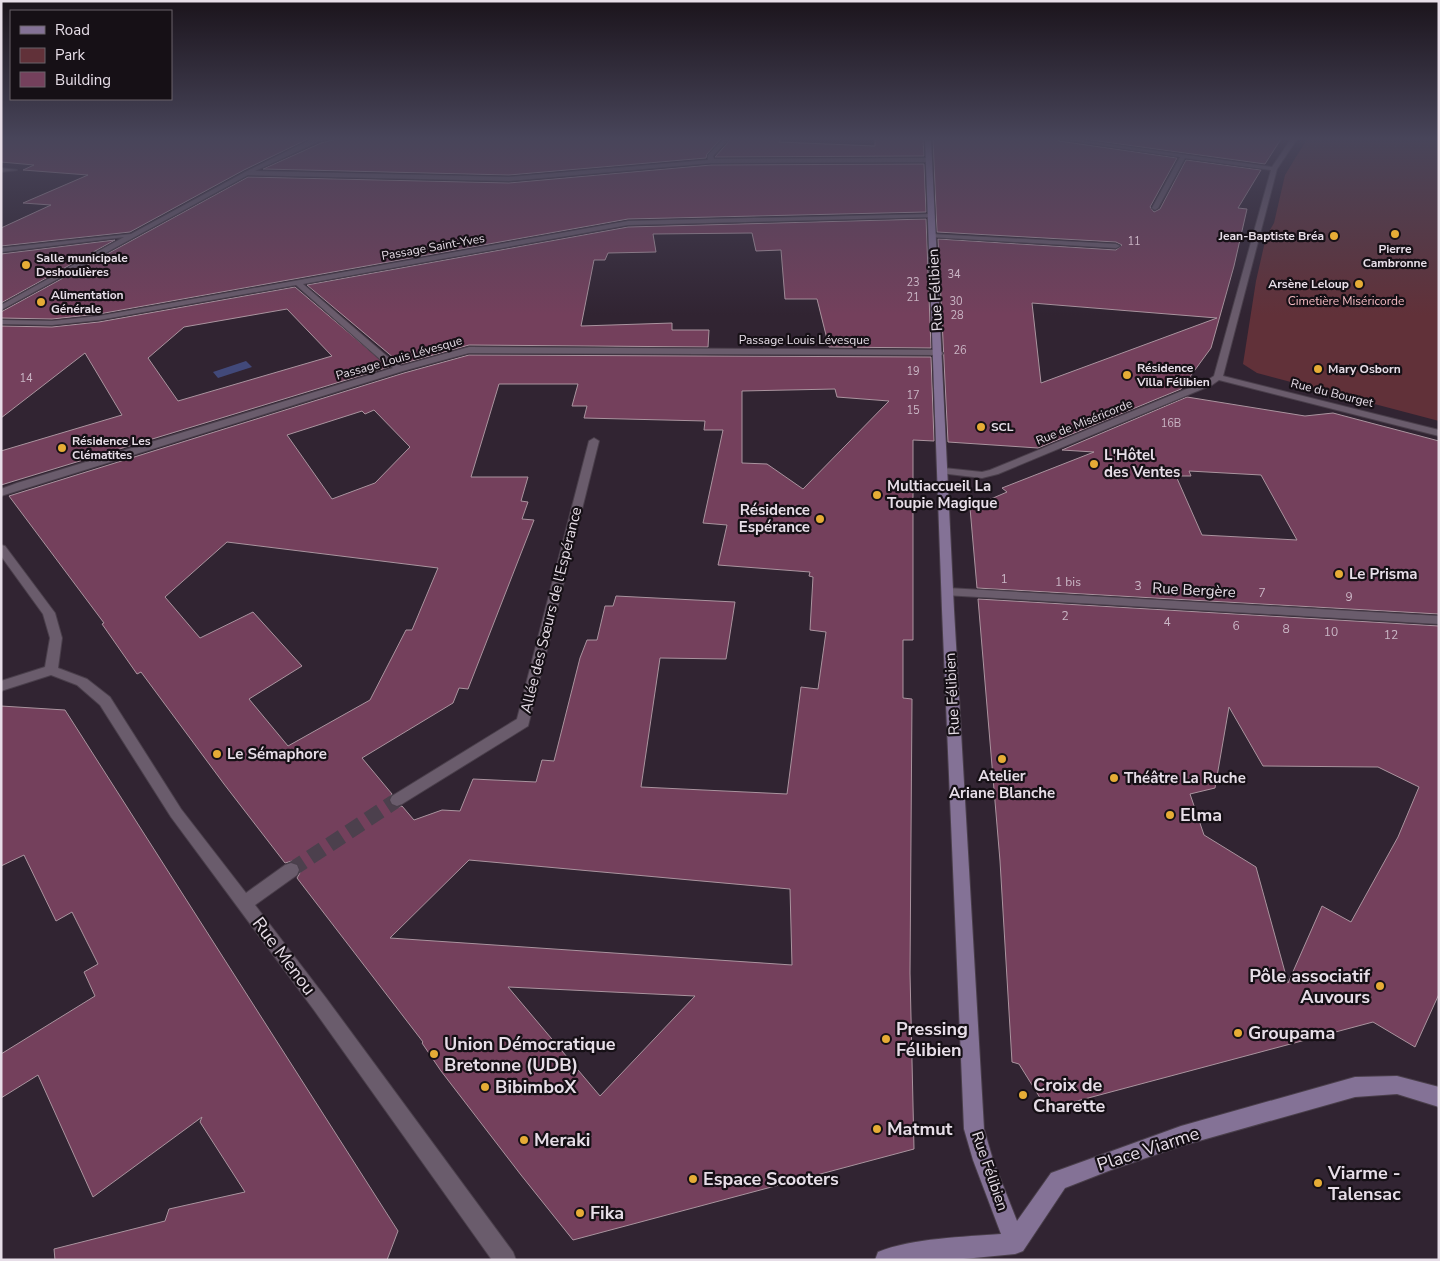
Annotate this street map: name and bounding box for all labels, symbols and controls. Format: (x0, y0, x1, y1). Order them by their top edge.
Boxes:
legend (10, 10, 172, 100)
text: Road (55, 20, 90, 40)
text: Park (55, 45, 85, 65)
text: Building (55, 70, 111, 90)
place label: Jean-Baptiste Bréa (1218, 228, 1324, 244)
marker: Pierre Cambronne (1389, 228, 1401, 240)
street label: Passage Saint-Yves (380, 230, 486, 264)
marker: Jean-Baptiste Bréa (1328, 230, 1340, 242)
house number: 11 (1127, 234, 1141, 249)
place label: Pierre Cambronne (1363, 241, 1428, 271)
street label: Rue Félibien (923, 248, 947, 332)
place label: Salle municipale Deshoulières (36, 250, 128, 280)
marker: Salle municipale Deshoulières (20, 259, 32, 271)
house number: 34 (947, 267, 961, 282)
house number: 23 (906, 275, 920, 290)
place label: Arsène Leloup (1268, 276, 1349, 292)
marker: Arsène Leloup (1353, 278, 1365, 290)
place label: Alimentation Générale (51, 287, 124, 317)
house number: 21 (906, 290, 920, 305)
park label: Cimetière Miséricorde (1288, 293, 1404, 309)
house number: 30 (949, 294, 963, 309)
marker: Alimentation Générale (35, 296, 47, 308)
house number: 28 (950, 308, 964, 323)
street label: Passage Louis Lévesque (334, 332, 464, 384)
street label: Passage Louis Lévesque (739, 332, 869, 348)
house number: 26 (953, 343, 967, 358)
place label: Résidence Villa Félibien (1136, 360, 1210, 390)
place label: Mary Osborn (1328, 361, 1401, 377)
marker: Mary Osborn (1312, 363, 1324, 375)
house number: 19 (906, 364, 920, 379)
marker: Résidence Villa Félibien (1121, 369, 1133, 381)
house number: 14 (19, 371, 33, 386)
street label: Rue du Bourget (1289, 375, 1376, 411)
house number: 17 (906, 388, 920, 403)
street label: Rue de Miséricorde (1033, 395, 1135, 449)
house number: 15 (906, 403, 920, 418)
house number: 16B (1161, 416, 1181, 431)
place label: SCL (991, 419, 1014, 435)
marker: SCL (975, 421, 987, 433)
place label: Résidence Les Clématites (72, 433, 151, 463)
marker: Résidence Les Clématites (56, 442, 68, 454)
place label: L'Hôtel des Ventes (1104, 445, 1180, 482)
marker: L'Hôtel des Ventes (1088, 458, 1100, 470)
place label: Multiaccueil La Toupie Magique (887, 476, 997, 513)
marker: Multiaccueil La Toupie Magique (871, 489, 883, 501)
place label: Résidence Espérance (739, 500, 810, 537)
street label: Allée des Sœurs de l'Espérance (516, 505, 586, 715)
marker: Résidence Espérance (814, 513, 826, 525)
place label: Le Prisma (1349, 564, 1418, 584)
marker: Le Prisma (1333, 568, 1345, 580)
house number: 1 (1000, 571, 1008, 587)
house number: 1 bis (1055, 574, 1081, 590)
house number: 3 (1134, 578, 1142, 594)
street label: Rue Bergère (1152, 578, 1236, 602)
house number: 7 (1258, 585, 1266, 601)
house number: 9 (1345, 589, 1353, 605)
house number: 2 (1061, 608, 1069, 624)
house number: 4 (1163, 614, 1171, 630)
house number: 6 (1232, 618, 1240, 634)
house number: 8 (1282, 621, 1290, 637)
house number: 10 (1324, 624, 1338, 640)
house number: 12 (1384, 627, 1398, 643)
street label: Rue Félibien (940, 652, 964, 736)
place label: Le Sémaphore (227, 744, 327, 764)
marker: Le Sémaphore (211, 748, 223, 760)
marker: Atelier Ariane Blanche (996, 753, 1008, 765)
place label: Atelier Ariane Blanche (949, 766, 1055, 803)
place label: Théâtre La Ruche (1124, 768, 1246, 788)
marker: Théâtre La Ruche (1108, 772, 1120, 784)
place label: Elma (1180, 803, 1222, 827)
marker: Elma (1164, 809, 1176, 821)
street label: Rue Menou (247, 912, 321, 1000)
place label: Pôle associatif Auvours (1249, 964, 1370, 1009)
marker: Pôle associatif Auvours (1374, 980, 1386, 992)
place label: Pressing Félibien (896, 1017, 968, 1062)
place label: Groupama (1248, 1021, 1335, 1045)
marker: Groupama (1232, 1027, 1244, 1039)
place label: Union Démocratique Bretonne (UDB) (444, 1032, 616, 1077)
marker: Pressing Félibien (880, 1033, 892, 1045)
marker: Union Démocratique Bretonne (UDB) (428, 1048, 440, 1060)
place label: Croix de Charette (1033, 1073, 1105, 1118)
place label: BibimboX (495, 1075, 577, 1099)
marker: BibimboX (479, 1081, 491, 1093)
marker: Croix de Charette (1017, 1089, 1029, 1101)
place label: Matmut (887, 1117, 953, 1141)
street label: Place Viarme (1094, 1121, 1202, 1177)
marker: Matmut (871, 1123, 883, 1135)
place label: Meraki (534, 1128, 590, 1152)
street label: Rue Félibien (967, 1129, 1013, 1213)
marker: Meraki (518, 1134, 530, 1146)
place label: Viarme - Talensac (1327, 1161, 1401, 1206)
place label: Espace Scooters (703, 1167, 839, 1191)
marker: Espace Scooters (687, 1173, 699, 1185)
marker: Viarme - Talensac (1312, 1177, 1324, 1189)
place label: Fika (590, 1201, 624, 1225)
marker: Fika (574, 1207, 586, 1219)

